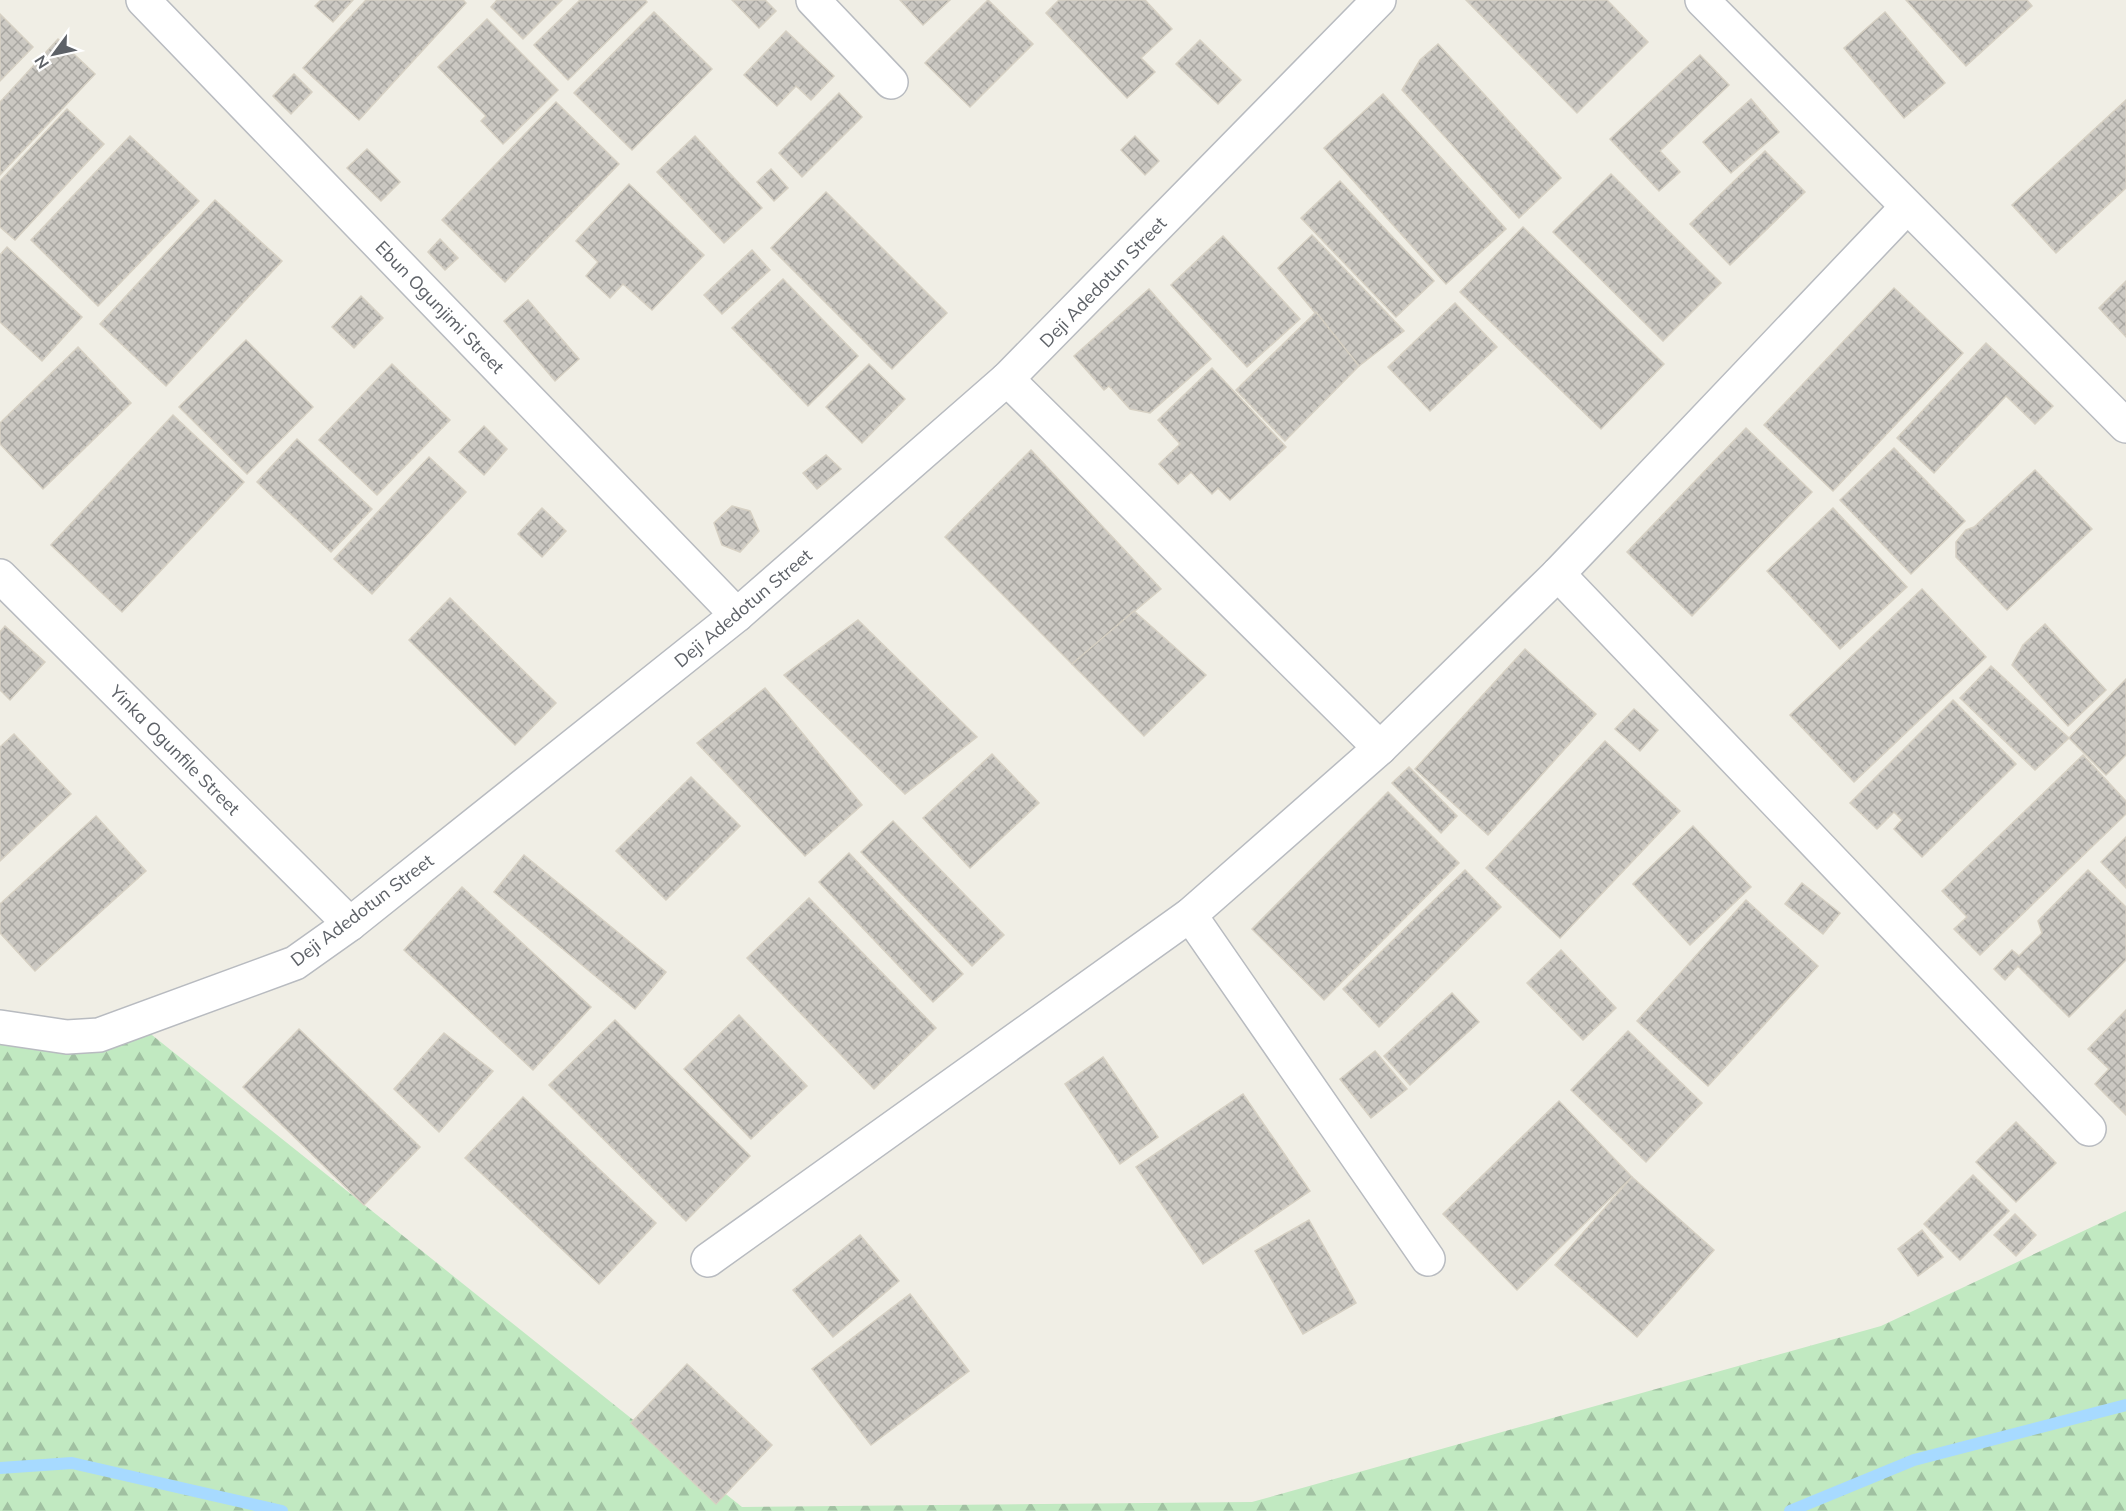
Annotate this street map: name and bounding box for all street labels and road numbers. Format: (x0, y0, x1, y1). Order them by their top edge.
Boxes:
street label: Deji Adedotun Street (1035, 212, 1171, 352)
street label: Ebun Ogunjimi Street (371, 236, 509, 378)
street label: Deji Adedotun Street (669, 544, 817, 672)
street label: Yinka Ogunfile Street (104, 679, 245, 820)
street label: Deji Adedotun Street (286, 849, 438, 971)

